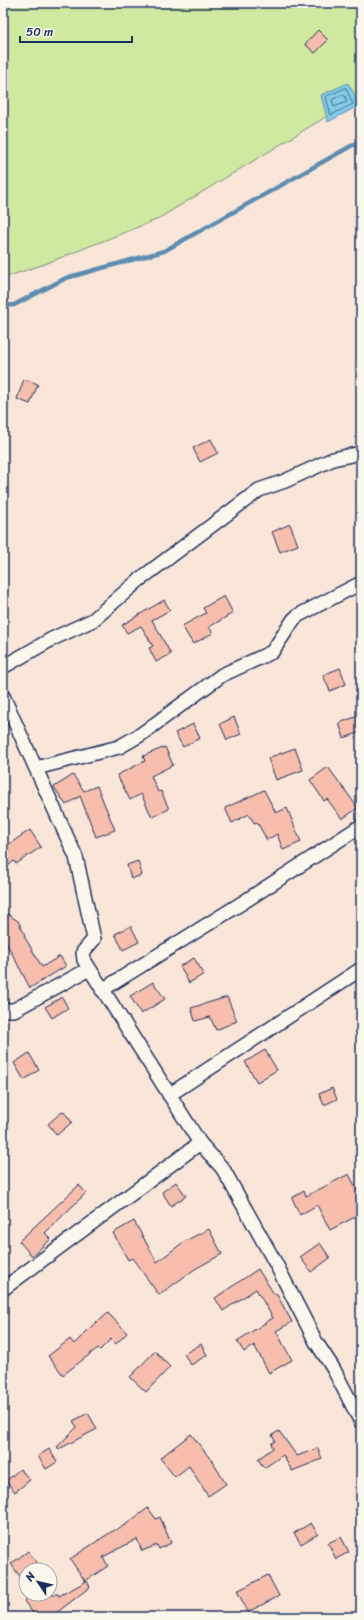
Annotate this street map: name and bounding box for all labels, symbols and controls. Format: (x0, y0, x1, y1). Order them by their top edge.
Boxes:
scale bar (20, 18, 132, 44)
text: 50 m (26, 21, 53, 43)
north arrow (18, 1562, 58, 1602)
text: N (20, 1568, 40, 1586)

